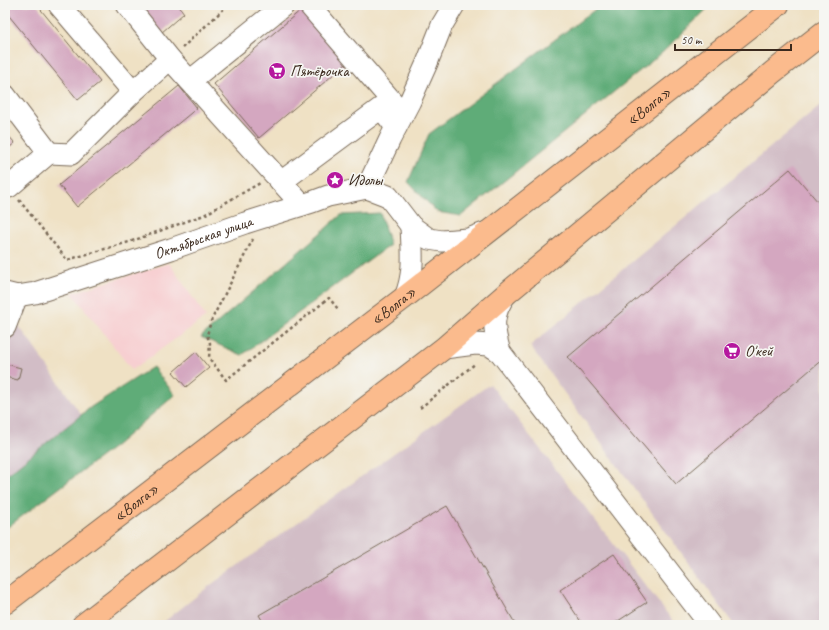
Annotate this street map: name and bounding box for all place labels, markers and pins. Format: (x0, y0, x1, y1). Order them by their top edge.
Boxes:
supermarket icon: Пятёрочка (267, 61, 287, 81)
place label: Пятёрочка (290, 61, 350, 81)
place icon: Идолы (325, 170, 345, 190)
place label: Идолы (348, 170, 384, 190)
supermarket icon: О'кей (722, 341, 742, 361)
place label: О'кей (745, 341, 774, 361)

